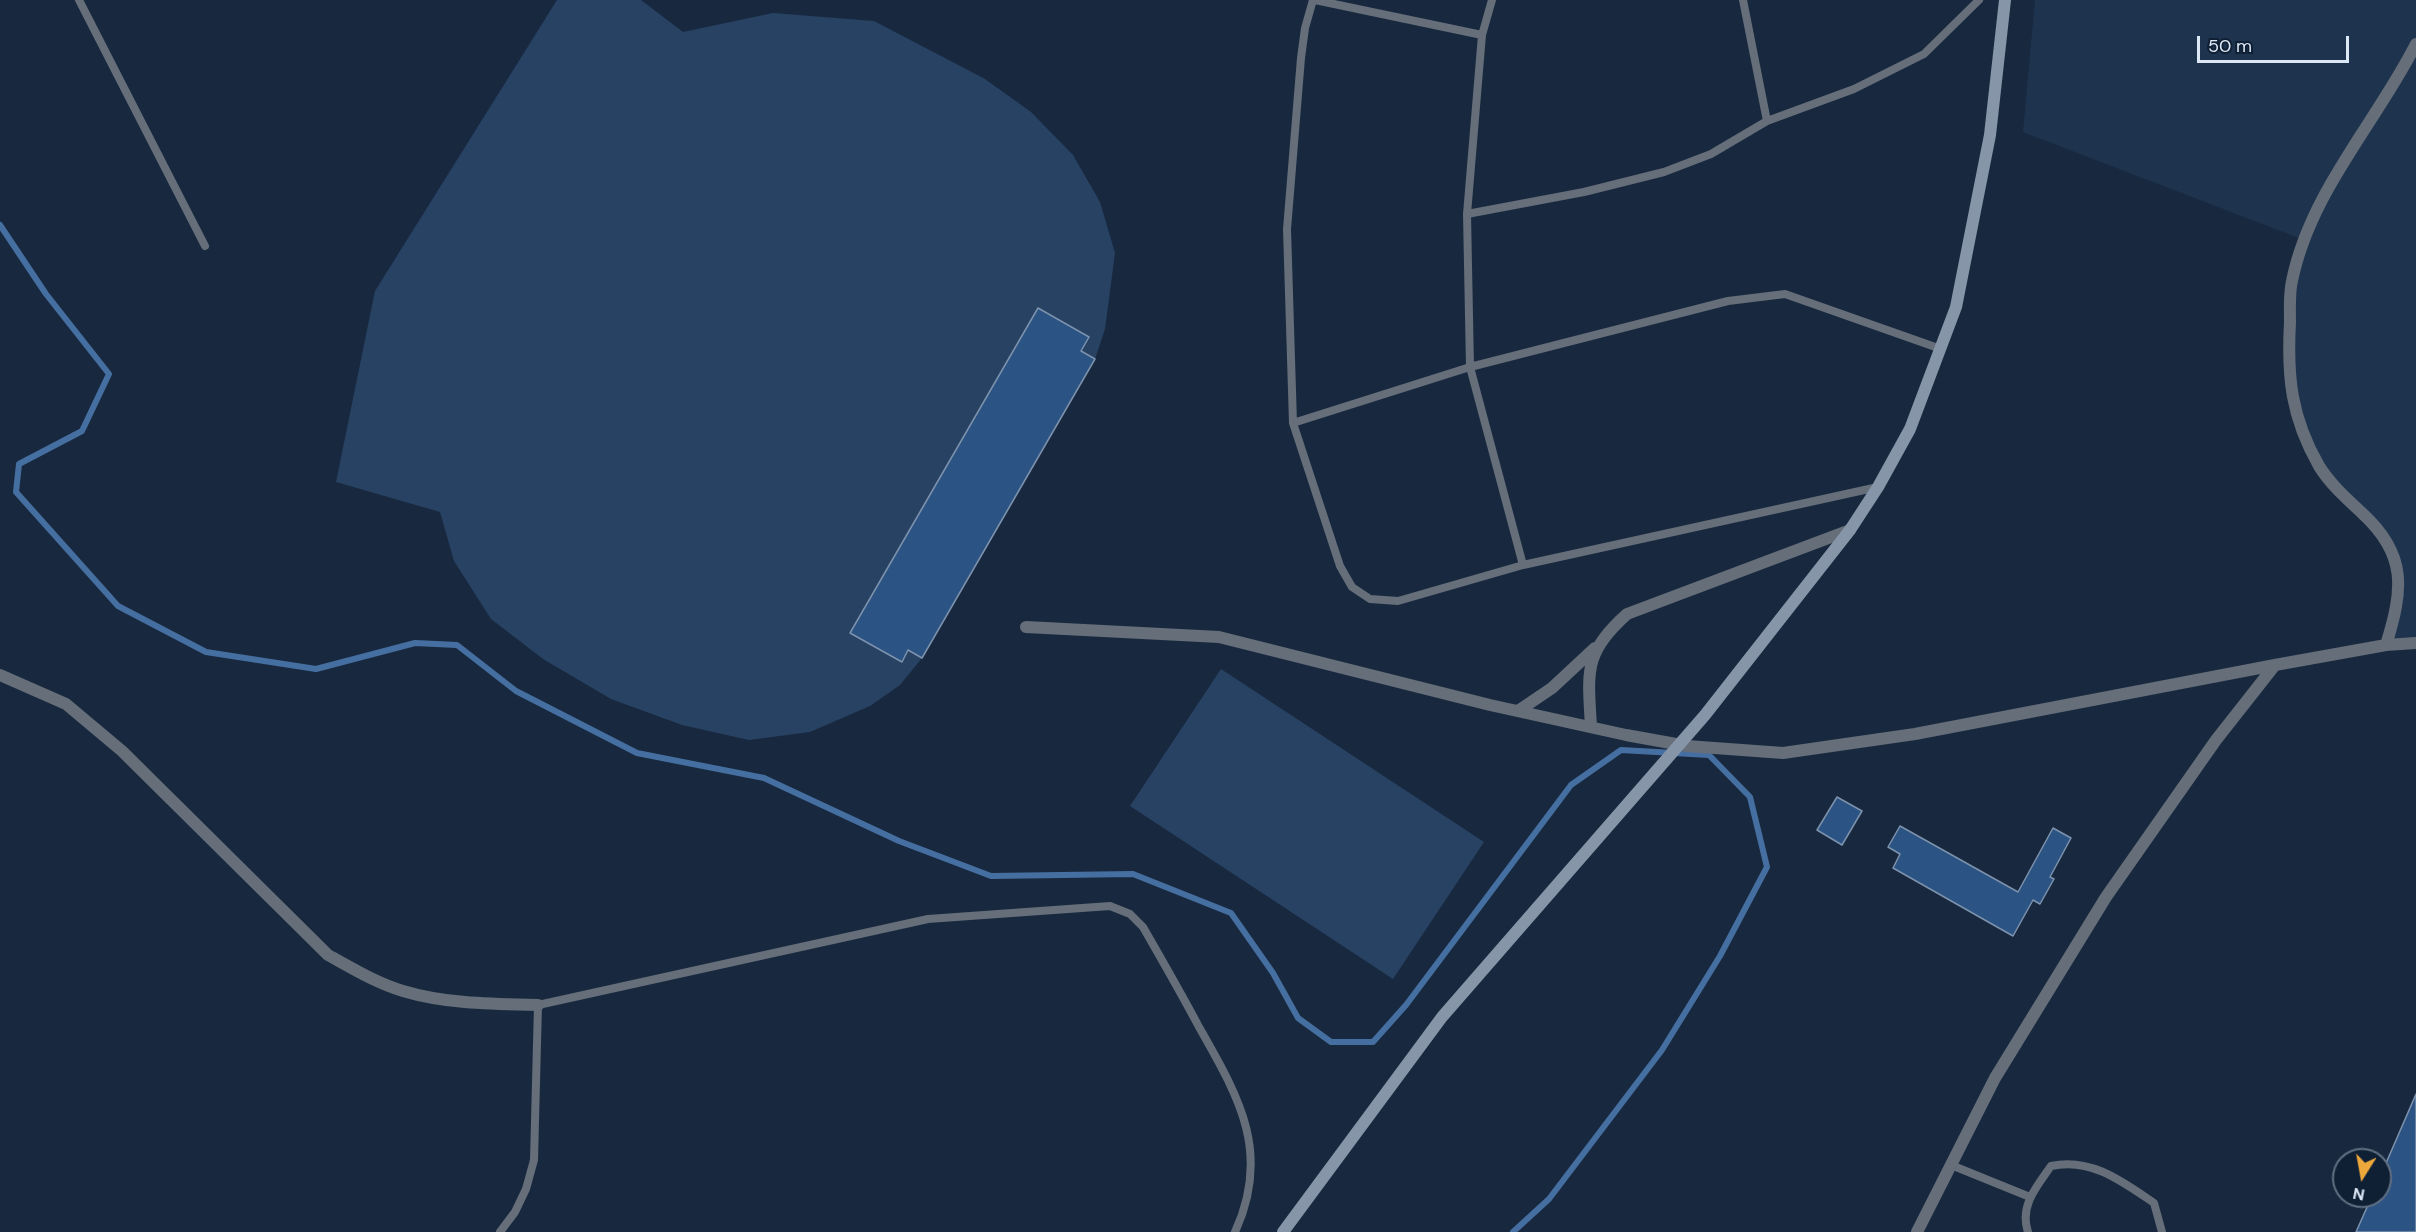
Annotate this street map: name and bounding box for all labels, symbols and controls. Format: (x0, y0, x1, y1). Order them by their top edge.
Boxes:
scale bar (2200, 24, 2352, 62)
text: 50 m (2208, 34, 2252, 58)
north arrow (2332, 1148, 2392, 1208)
text: N (2351, 1183, 2367, 1206)

